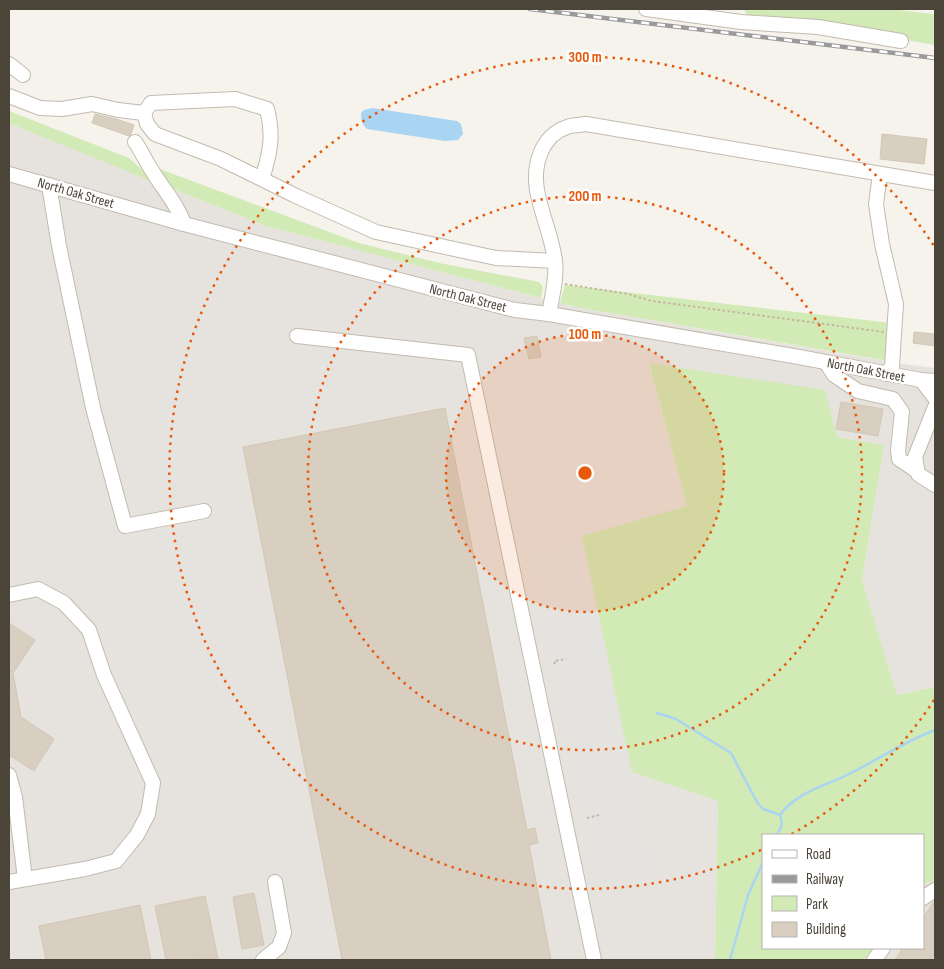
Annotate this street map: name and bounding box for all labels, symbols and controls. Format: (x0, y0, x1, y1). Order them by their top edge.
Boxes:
text: 300 m (568, 48, 602, 67)
street label: North Oak Street (36, 174, 116, 212)
text: 200 m (568, 187, 602, 206)
street label: North Oak Street (428, 280, 508, 316)
text: 100 m (569, 325, 601, 344)
street label: North Oak Street (826, 354, 906, 386)
centre of rings (576, 464, 594, 482)
legend (762, 834, 924, 949)
text: Road (806, 845, 831, 864)
text: Railway (806, 870, 844, 889)
text: Park (806, 895, 828, 914)
text: Building (806, 920, 846, 939)

